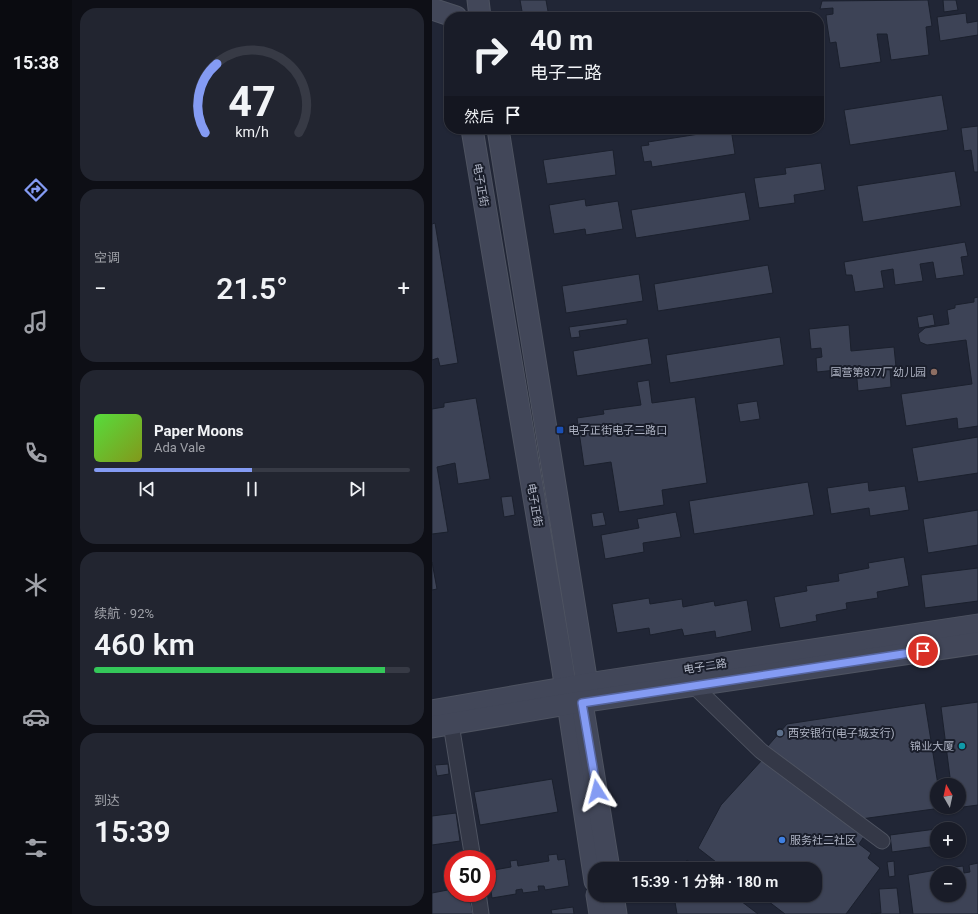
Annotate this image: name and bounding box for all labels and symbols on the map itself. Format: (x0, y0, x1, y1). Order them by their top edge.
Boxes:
street label: 电子正街 (470, 162, 491, 208)
place label: 国营第877厂幼儿园 (830, 366, 926, 379)
marker: 国营第877厂幼儿园 (929, 367, 939, 377)
place label: 电子正街电子二路口 (568, 424, 667, 437)
marker: 电子正街电子二路口 (555, 425, 565, 435)
street label: 电子正街 (524, 482, 545, 528)
pin (906, 634, 940, 668)
street label: 电子二路 (682, 657, 728, 676)
place label: 西安银行(电子城支行) (788, 727, 895, 740)
marker: 西安银行(电子城支行) (775, 728, 785, 738)
place label: 锦业大厦 (910, 740, 954, 753)
marker: 锦业大厦 (957, 741, 967, 751)
position arrow (576, 770, 618, 812)
north arrow (930, 778, 966, 814)
place label: 服务社二社区 (790, 834, 856, 847)
marker: 服务社二社区 (777, 835, 787, 845)
speed limit sign: 50 (444, 850, 496, 902)

